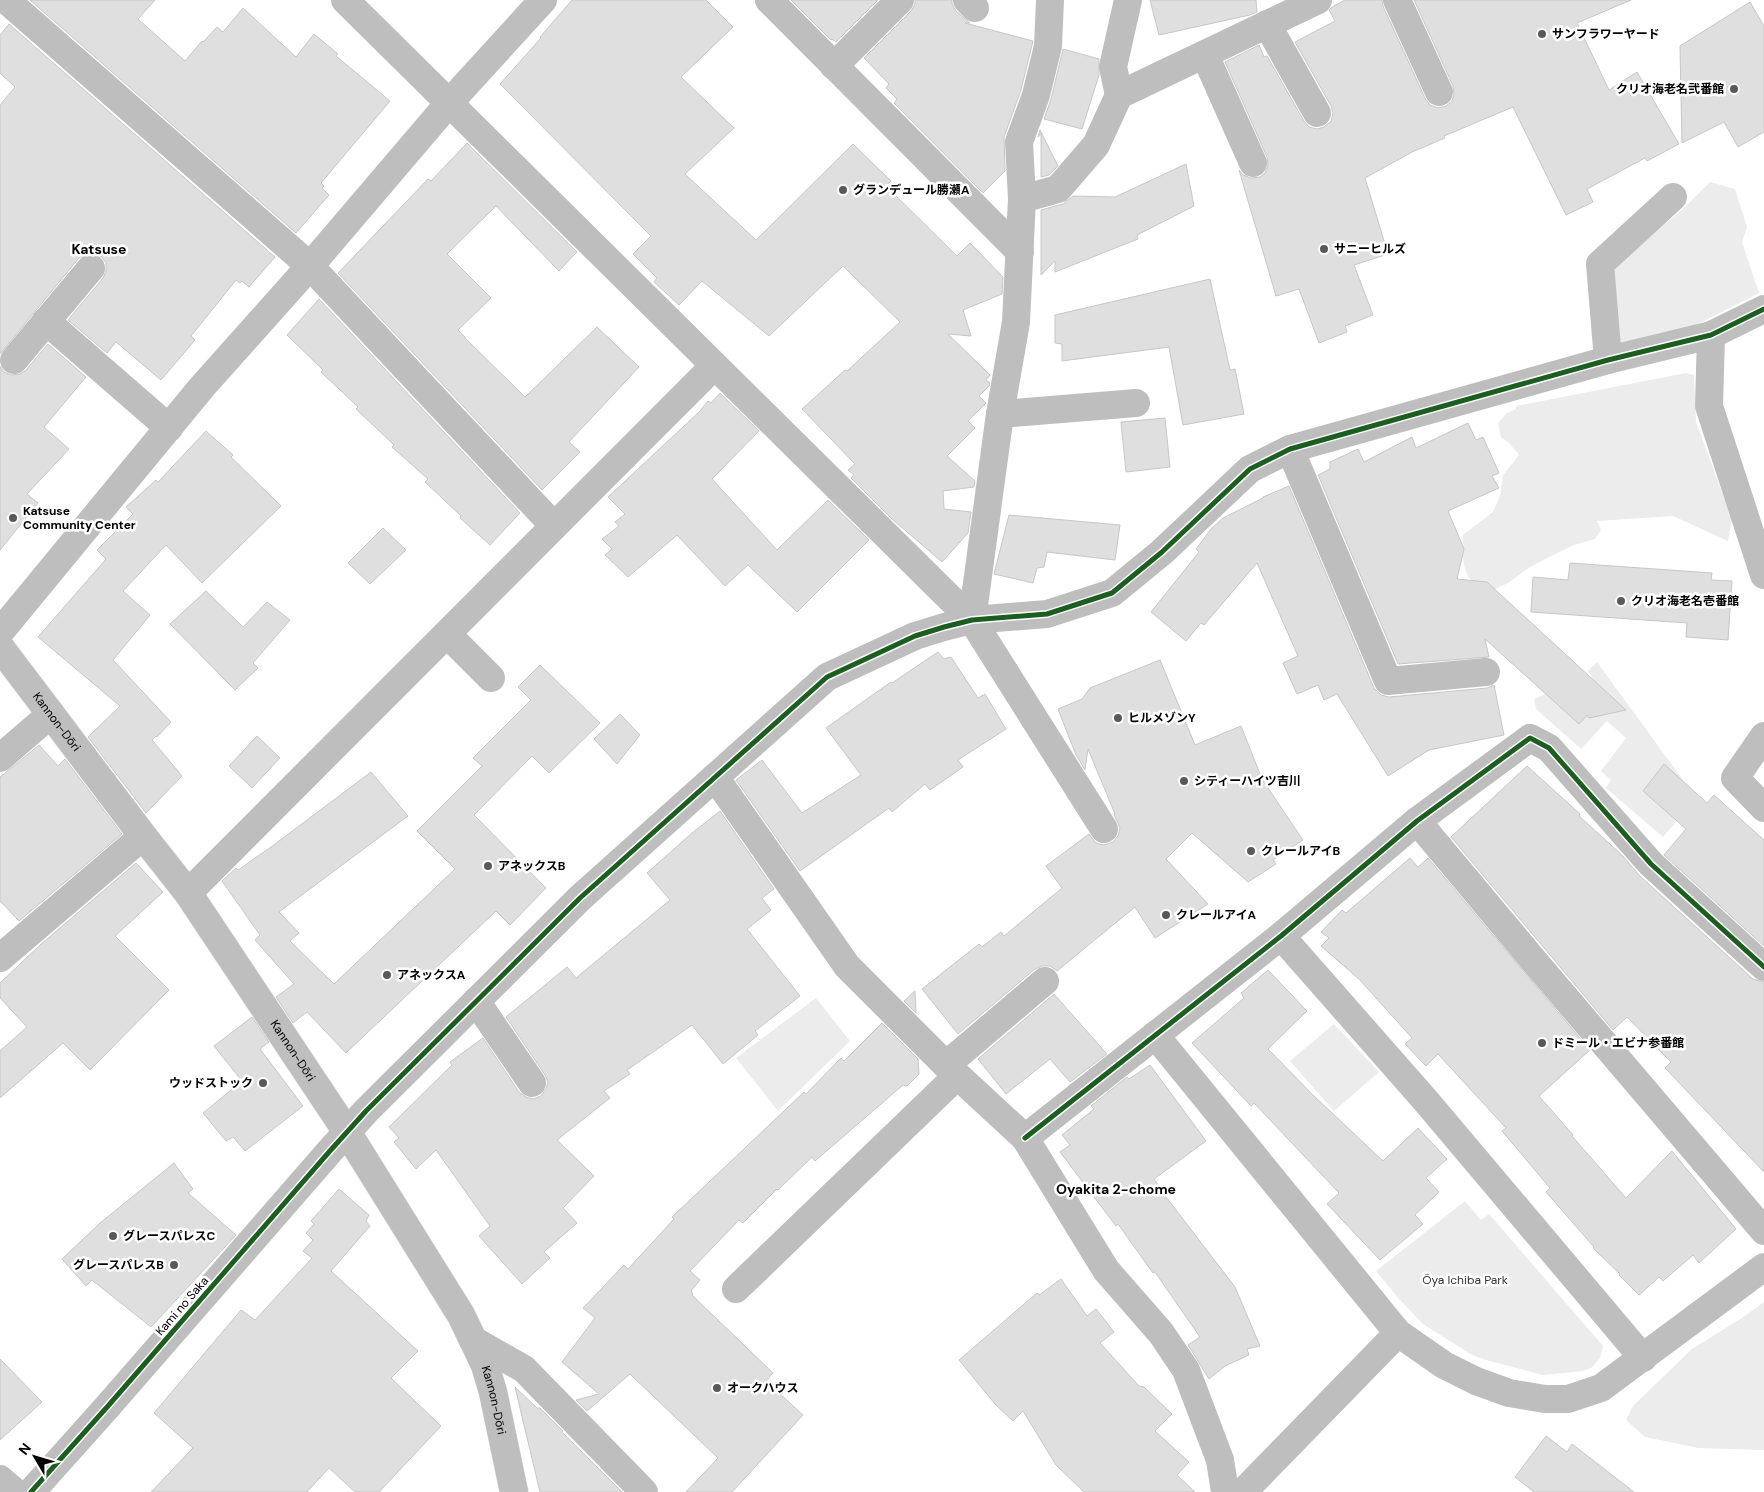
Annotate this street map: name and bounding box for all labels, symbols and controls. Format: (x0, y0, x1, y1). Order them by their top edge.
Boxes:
place label: サンフラワーヤード (1552, 26, 1660, 42)
marker: サンフラワーヤード (1536, 28, 1548, 40)
place label: クリオ海老名弐番館 (1616, 81, 1724, 97)
marker: クリオ海老名弐番館 (1728, 83, 1740, 95)
place label: グランデュール勝瀬A (853, 182, 970, 198)
marker: グランデュール勝瀬A (837, 184, 849, 196)
district label: Katsuse (72, 240, 126, 258)
place label: サニーヒルズ (1334, 241, 1406, 257)
marker: サニーヒルズ (1318, 243, 1330, 255)
place label: Katsuse Community Center (23, 503, 136, 533)
marker: Katsuse Community Center (7, 512, 19, 524)
place label: クリオ海老名壱番館 (1631, 593, 1739, 609)
marker: クリオ海老名壱番館 (1615, 595, 1627, 607)
street label: Kannon-Dōri (29, 689, 84, 755)
place label: ヒルメゾンY (1128, 710, 1196, 726)
marker: ヒルメゾンY (1112, 712, 1124, 724)
place label: シティーハイツ吉川 (1194, 773, 1301, 789)
marker: シティーハイツ吉川 (1178, 775, 1190, 787)
place label: クレールアイB (1261, 843, 1340, 859)
marker: クレールアイB (1245, 845, 1257, 857)
place label: アネックスB (498, 858, 566, 874)
marker: アネックスB (482, 860, 494, 872)
place label: クレールアイA (1176, 907, 1256, 923)
marker: クレールアイA (1160, 909, 1172, 921)
place label: アネックスA (397, 967, 466, 983)
marker: アネックスA (381, 969, 393, 981)
street label: Kannon-Dōri (267, 1017, 319, 1084)
place label: ドミール・エビナ参番館 (1552, 1035, 1684, 1051)
marker: ドミール・エビナ参番館 (1536, 1037, 1548, 1049)
place label: ウッドストック (169, 1075, 253, 1091)
marker: ウッドストック (257, 1077, 269, 1089)
district label: Oyakita 2-chome (1056, 1180, 1176, 1198)
place label: グレースパレスC (123, 1228, 215, 1244)
marker: グレースパレスC (107, 1230, 119, 1242)
place label: グレースパレスB (73, 1257, 164, 1273)
marker: グレースパレスB (168, 1259, 180, 1271)
park label: Ōya Ichiba Park (1422, 1272, 1508, 1288)
street label: Kami no Saka (152, 1273, 212, 1339)
street label: Kannon-Dōri (478, 1364, 510, 1436)
place label: オークハウス (727, 1380, 798, 1396)
marker: オークハウス (711, 1382, 723, 1394)
north arrow (10, 1432, 60, 1482)
text: N (15, 1439, 35, 1459)

